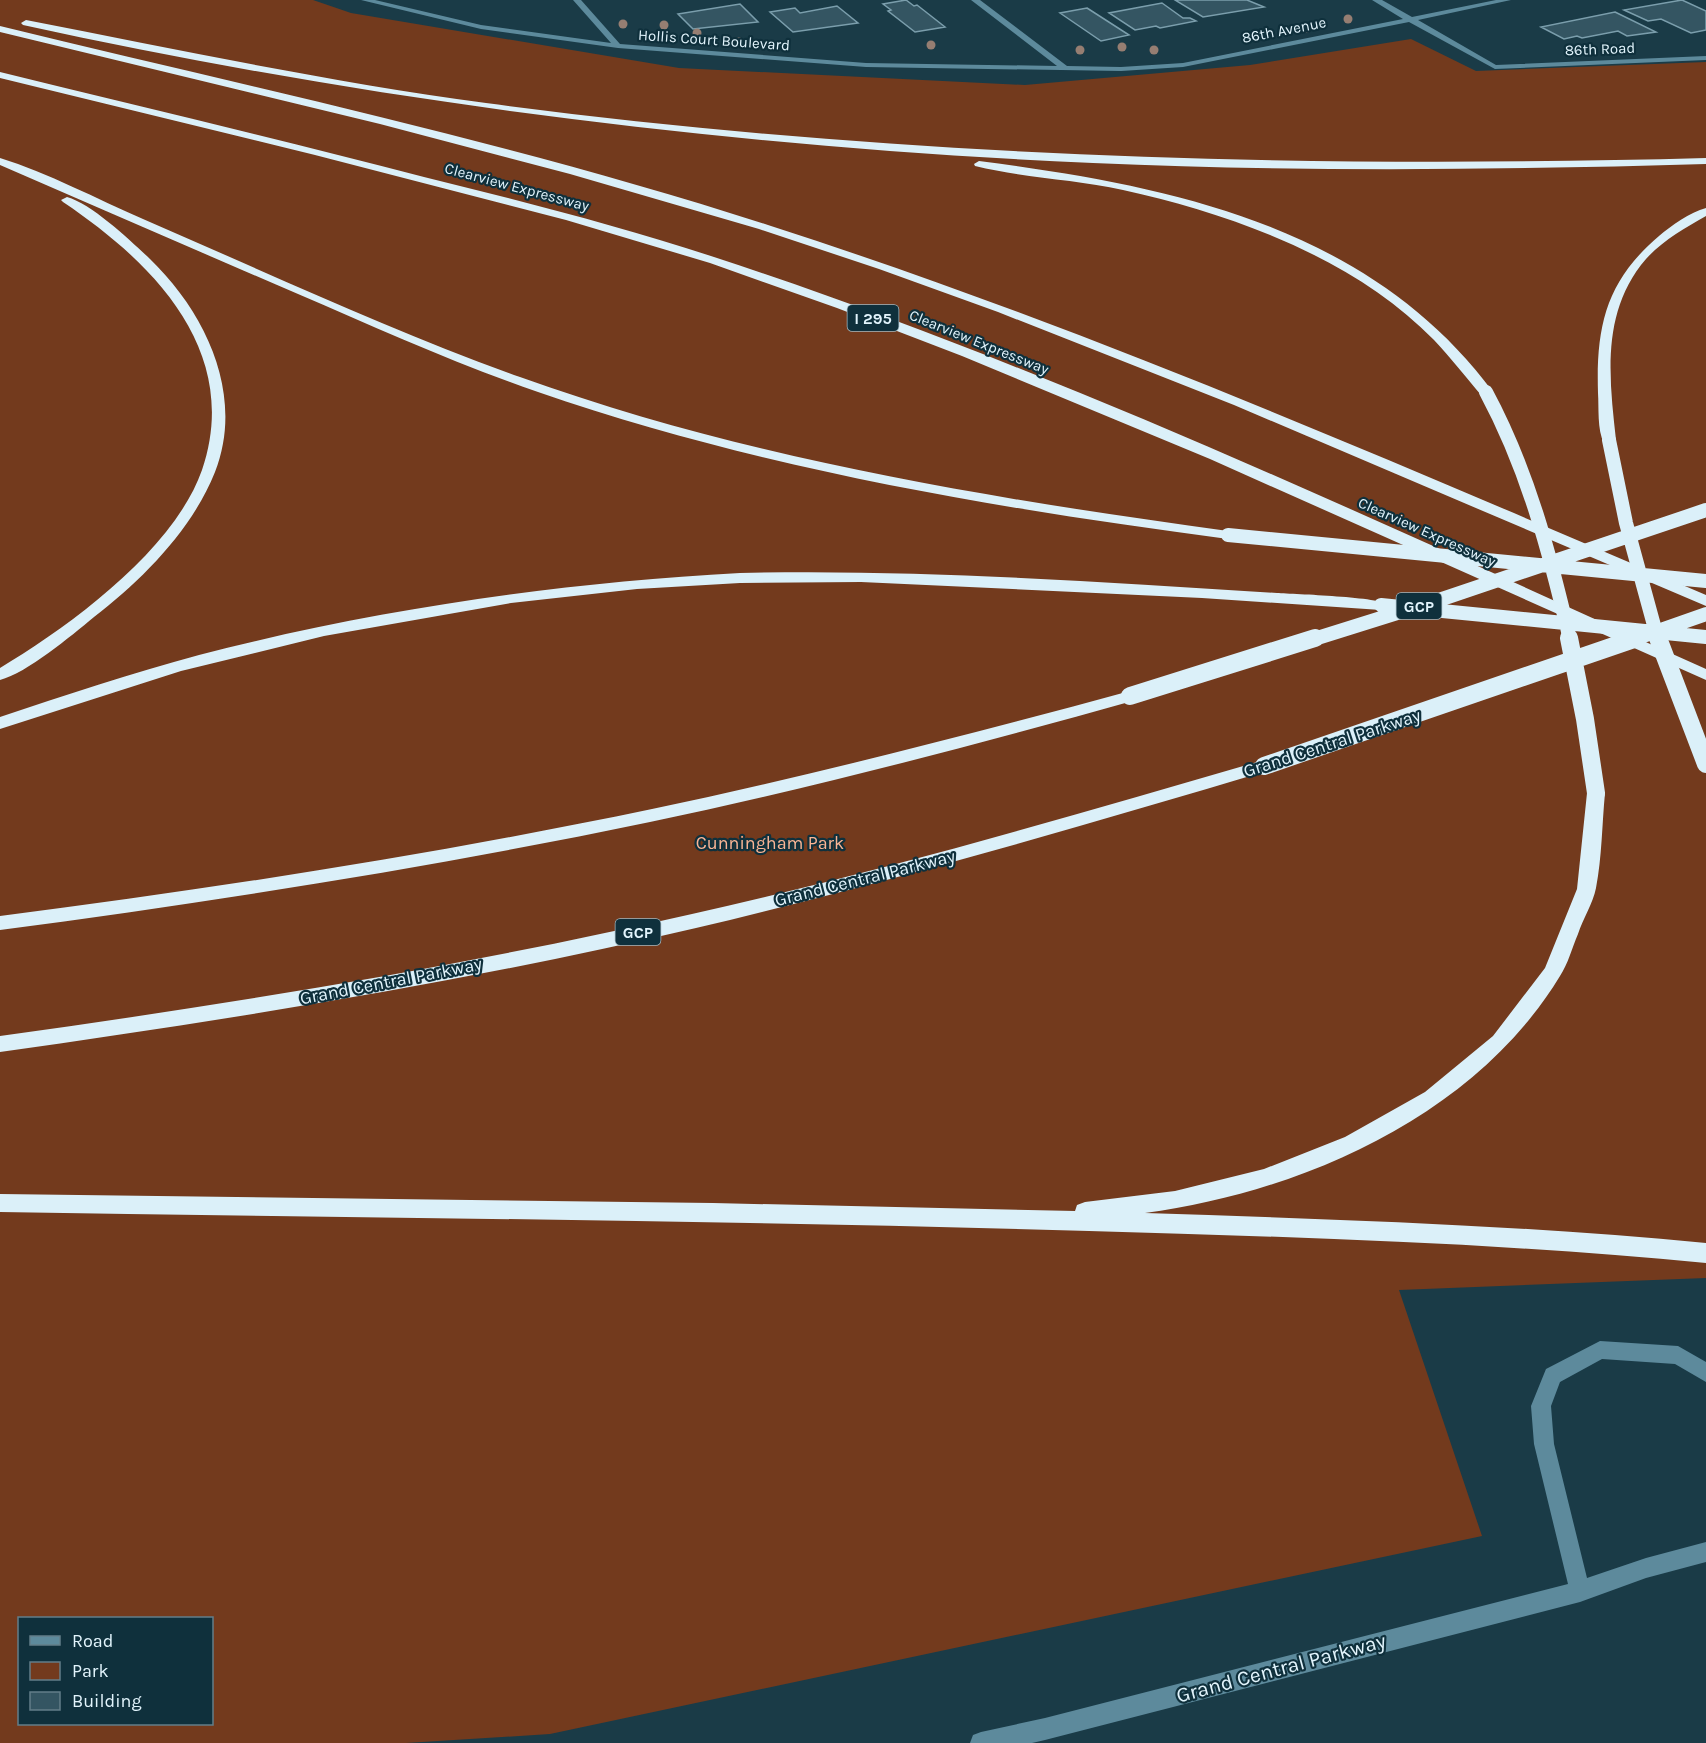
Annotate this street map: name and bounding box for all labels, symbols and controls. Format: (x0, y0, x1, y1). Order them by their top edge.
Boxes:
street label: 86th Avenue (1240, 13, 1328, 47)
street label: Hollis Court Boulevard (637, 26, 791, 54)
street label: 86th Road (1564, 39, 1636, 59)
street label: Clearview Expressway (443, 159, 591, 215)
road number: I 295 (848, 305, 898, 331)
street label: Clearview Expressway (907, 306, 1051, 378)
street label: Clearview Expressway (1355, 494, 1499, 570)
road number: GCP (1396, 593, 1442, 619)
street label: Grand Central Parkway (1240, 704, 1424, 782)
park label: Cunningham Park (696, 832, 844, 854)
street label: Grand Central Parkway (772, 845, 958, 911)
road number: GCP (616, 919, 660, 945)
street label: Grand Central Parkway (298, 952, 485, 1009)
legend (18, 1617, 213, 1725)
street label: Grand Central Parkway (1173, 1628, 1389, 1708)
text: Road (72, 1630, 113, 1652)
text: Park (72, 1660, 109, 1682)
text: Building (72, 1690, 142, 1712)

